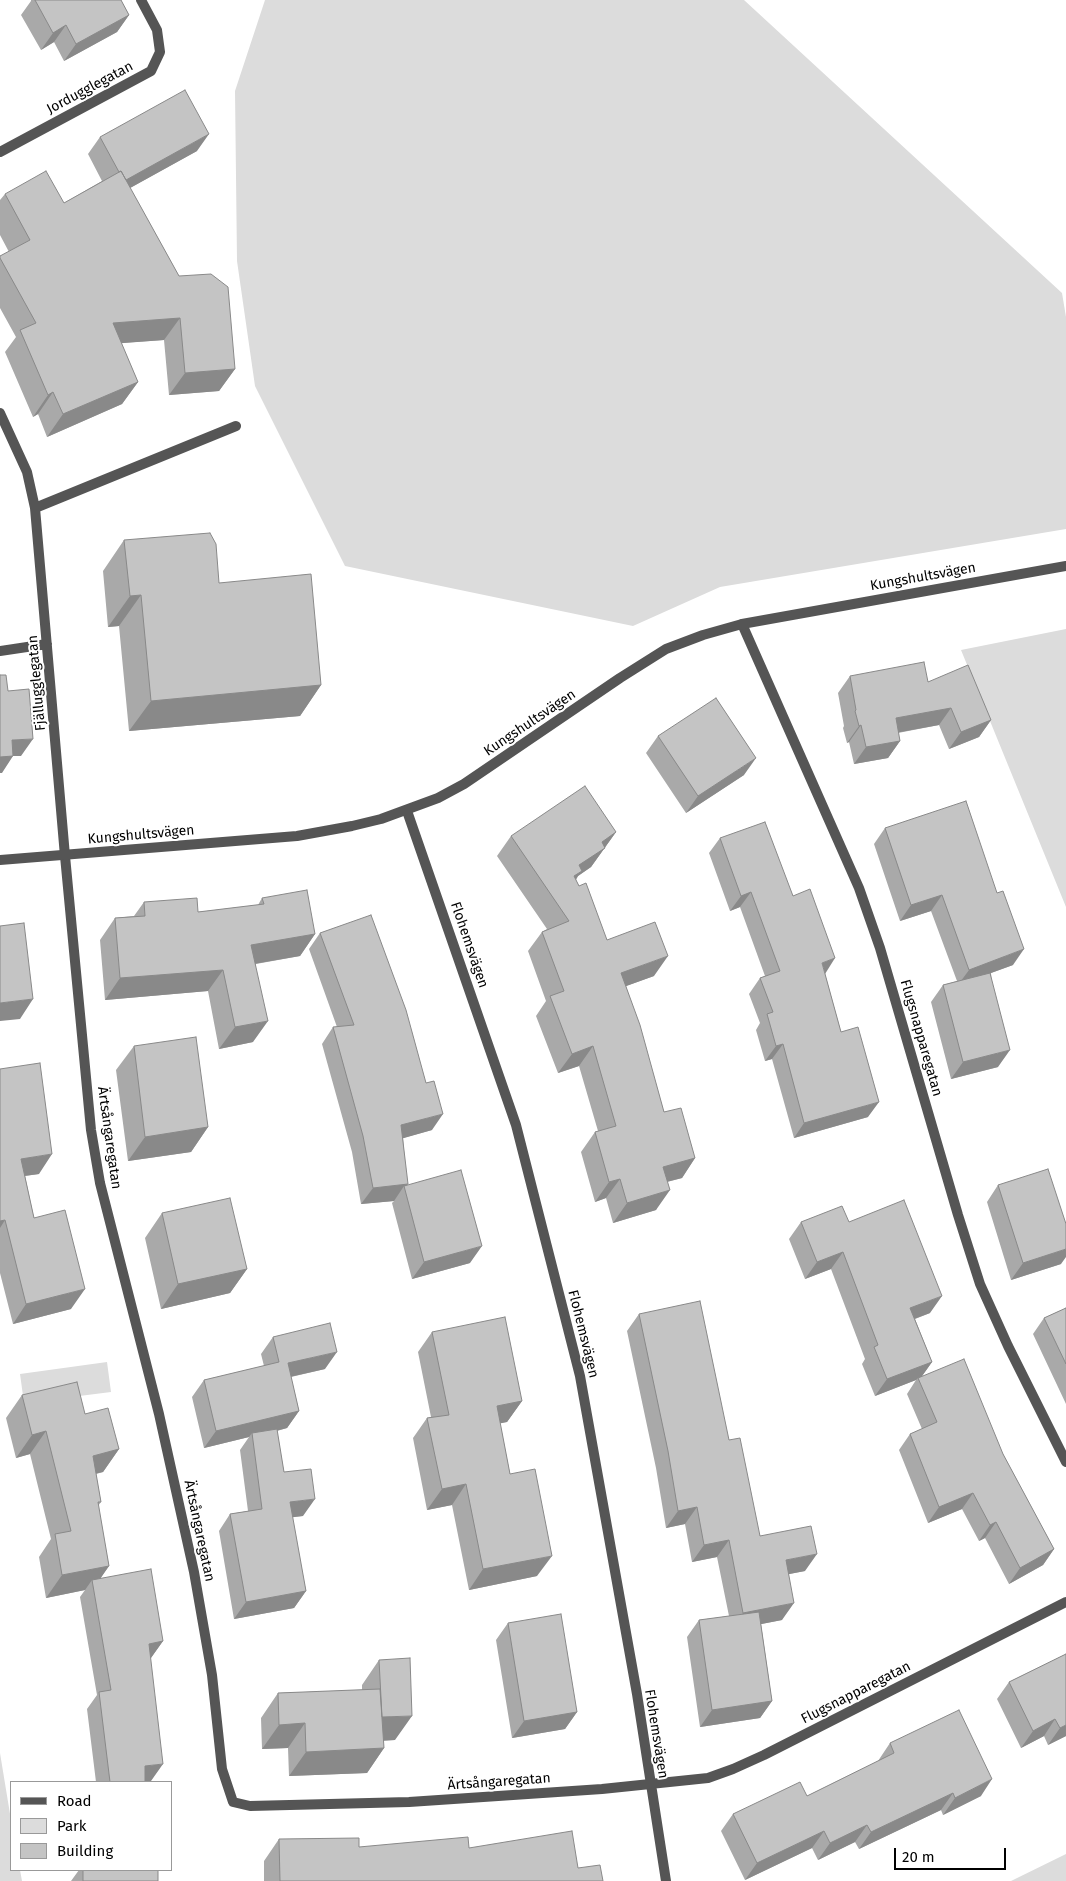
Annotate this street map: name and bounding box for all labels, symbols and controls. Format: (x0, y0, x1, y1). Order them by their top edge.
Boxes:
street label: Jordugglegatan (44, 58, 136, 118)
street label: Kungshultsvägen (869, 559, 977, 595)
street label: Fjällugglegatan (24, 635, 50, 731)
street label: Kungshultsvägen (481, 686, 579, 760)
street label: Kungshultsvägen (87, 822, 195, 848)
street label: Flohemsvägen (446, 900, 492, 990)
street label: Flugsnapparegatan (896, 978, 946, 1098)
street label: Ärtsångaregatan (93, 1086, 125, 1190)
street label: Flohemsvägen (564, 1288, 602, 1380)
street label: Ärtsångaregatan (180, 1479, 218, 1583)
street label: Flugsnapparegatan (798, 1658, 914, 1728)
street label: Flohemsvägen (641, 1688, 671, 1780)
street label: Ärtsångaregatan (447, 1770, 551, 1794)
legend (10, 1781, 172, 1871)
text: Road (57, 1792, 92, 1810)
text: Park (57, 1817, 87, 1835)
scale bar (896, 1838, 1008, 1870)
text: Building (57, 1842, 113, 1860)
text: 20 m (902, 1848, 935, 1866)

